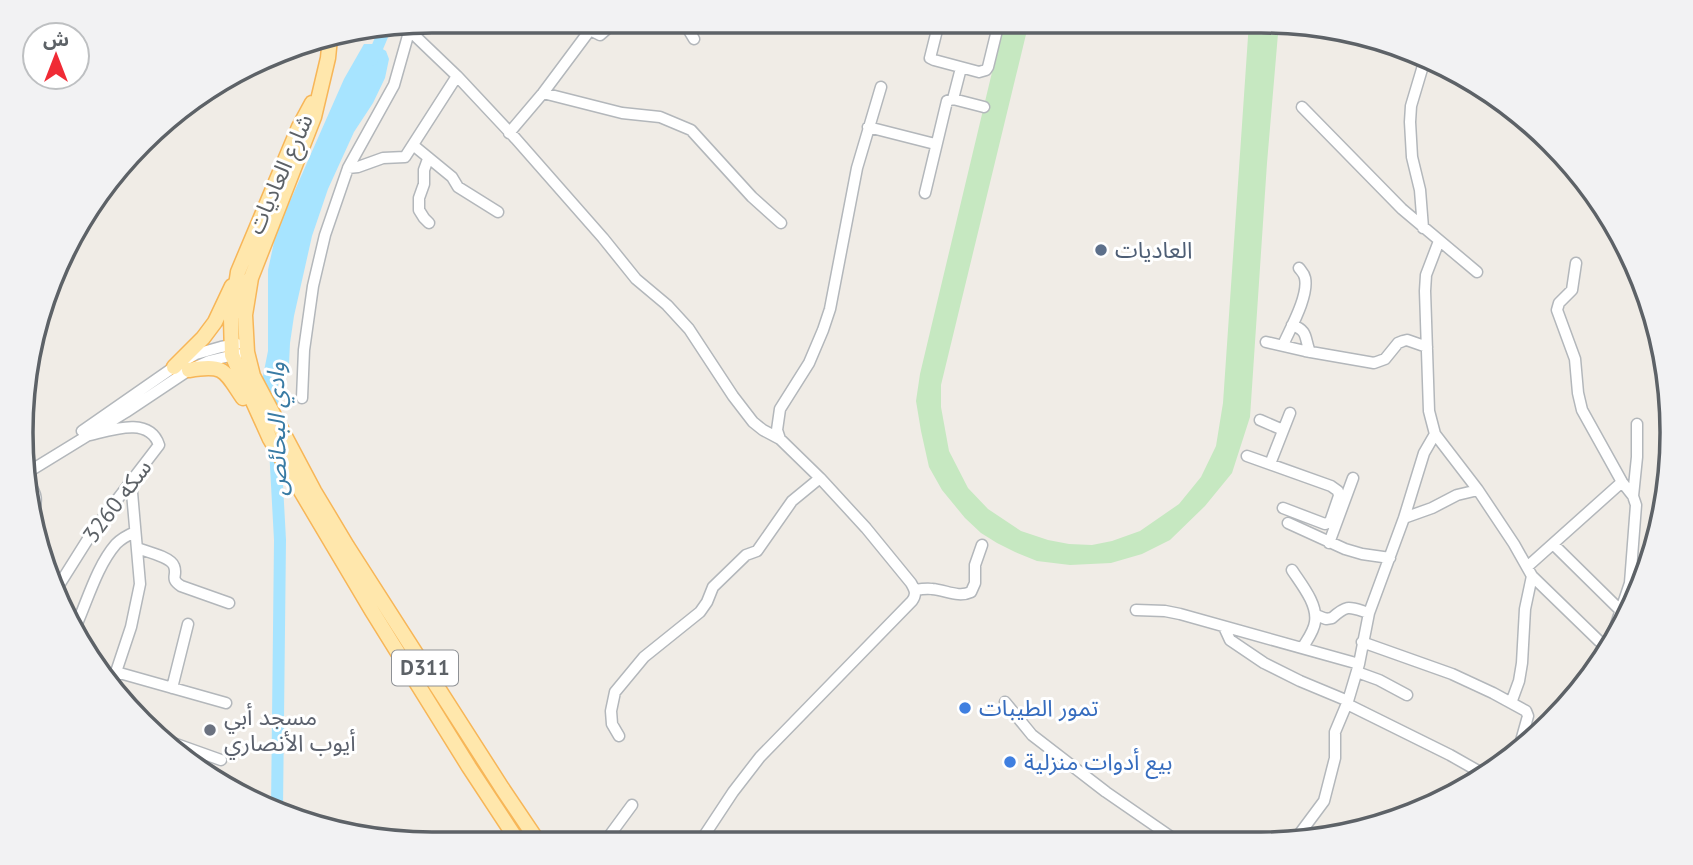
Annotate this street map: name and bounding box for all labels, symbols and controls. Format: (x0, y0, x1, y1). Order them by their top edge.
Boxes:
north arrow (21, 21, 91, 91)
text: ش (43, 27, 69, 51)
street label: شارع العاديات (240, 109, 322, 240)
place label: العاديات (1115, 235, 1193, 264)
marker: العاديات (1093, 242, 1109, 258)
water label: وادي البحائص (260, 361, 297, 496)
street label: سكه 3260 (76, 453, 157, 548)
road number: D311 (392, 650, 458, 686)
place label: تمور الطيبات (979, 693, 1099, 722)
marker: تمور الطيبات (957, 700, 973, 716)
place label: مسجد أبي أيوب الأنصاري (224, 702, 356, 760)
marker: مسجد أبي أيوب الأنصاري (202, 722, 218, 738)
place label: بيع أدوات منزلية (1024, 747, 1172, 779)
marker: بيع أدوات منزلية (1002, 754, 1018, 770)

